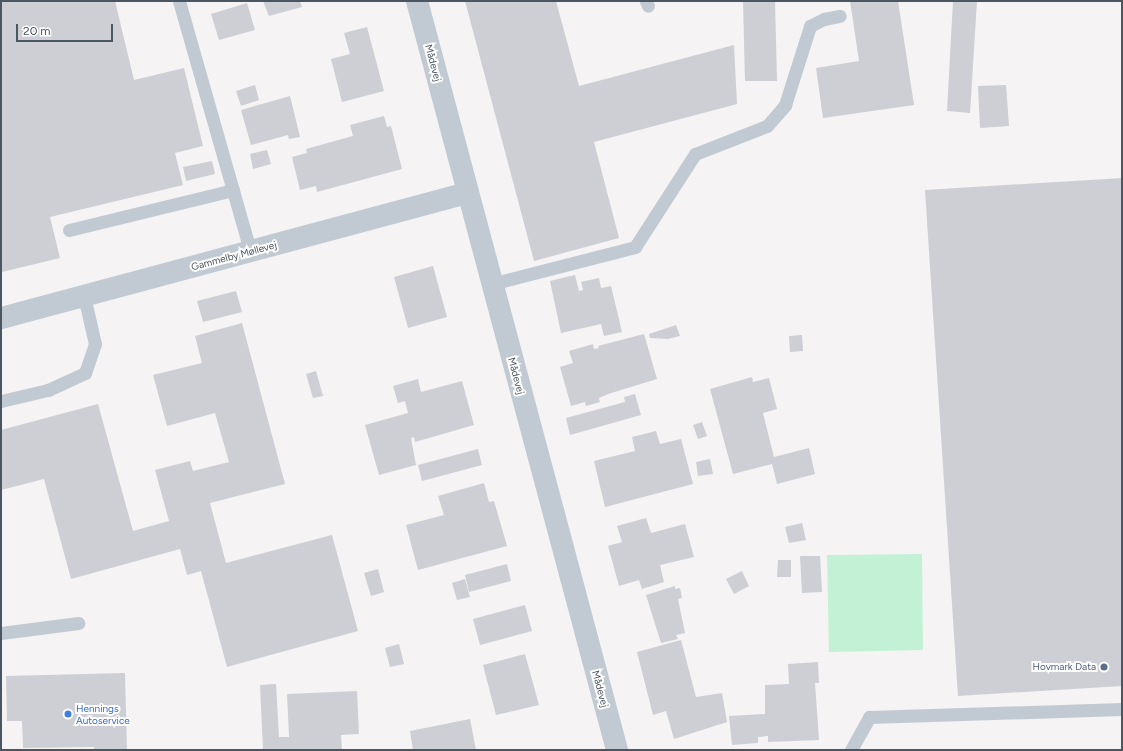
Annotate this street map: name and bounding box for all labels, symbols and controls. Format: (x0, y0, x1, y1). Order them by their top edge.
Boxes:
scale bar (18, 16, 115, 42)
text: 20 m (23, 24, 51, 38)
street label: Mådevej (422, 43, 444, 83)
street label: Gammelby Møllevej (190, 239, 278, 273)
street label: Mådevej (505, 356, 527, 396)
place label: Hovmark Data (1032, 661, 1096, 673)
marker: Hovmark Data (1099, 662, 1109, 672)
street label: Mådevej (589, 669, 611, 709)
place label: Hennings Autoservice (76, 702, 130, 726)
marker: Hennings Autoservice (63, 709, 73, 719)

